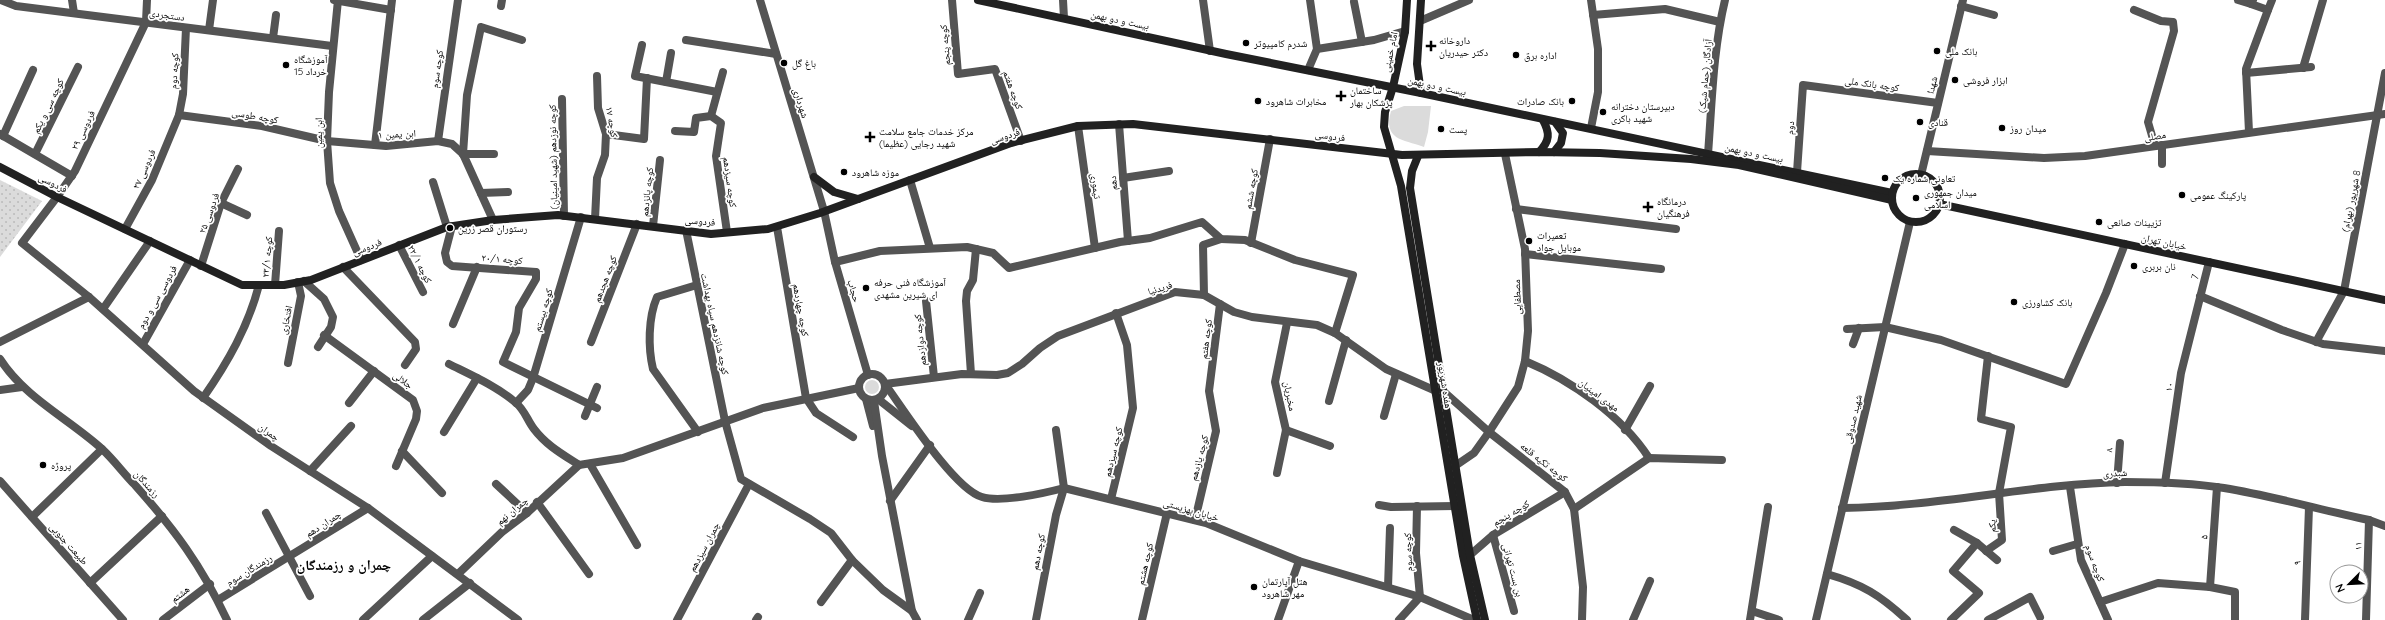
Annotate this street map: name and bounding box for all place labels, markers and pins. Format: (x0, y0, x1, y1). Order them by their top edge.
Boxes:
place label: داروخانه دکتر حیدریان (1439, 34, 1488, 59)
place label: شدرم کامپیوتر (1253, 37, 1308, 51)
marker: شدرم کامپیوتر (1241, 38, 1251, 48)
marker: داروخانه دکتر حیدریان (1426, 41, 1436, 51)
place label: بانک ملی (1945, 45, 1978, 58)
marker: بانک ملی (1932, 46, 1942, 56)
place label: اداره برق (1524, 49, 1557, 62)
marker: اداره برق (1511, 50, 1521, 60)
place label: آموزشگاه 15 خرداد (294, 53, 328, 78)
place label: باغ گل (792, 57, 816, 70)
marker: باغ گل (779, 58, 789, 68)
marker: آموزشگاه 15 خرداد (281, 60, 291, 70)
place label: ابزار فروشی (1963, 74, 2008, 87)
marker: ابزار فروشی (1950, 75, 1960, 85)
place label: ساختمان پزشکان بهار (1349, 84, 1393, 109)
marker: ساختمان پزشکان بهار (1335, 90, 1347, 102)
place label: مخابرات شاهرود (1266, 95, 1327, 108)
place label: بانک صادرات (1517, 95, 1564, 108)
marker: مخابرات شاهرود (1253, 96, 1263, 106)
marker: بانک صادرات (1567, 96, 1577, 106)
place label: دبیرستان دخترانه شهید باکری (1611, 100, 1675, 125)
marker: دبیرستان دخترانه شهید باکری (1598, 107, 1608, 117)
place label: قنادی (1928, 116, 1948, 129)
marker: قنادی (1915, 117, 1925, 127)
place label: میدان روز (2009, 122, 2047, 135)
place label: پست (1449, 123, 1467, 136)
marker: میدان روز (1997, 123, 2007, 133)
marker: پست (1436, 124, 1446, 134)
place label: مرکز خدمات جامع سلامت شهید رجایی (عظیما) (879, 125, 974, 150)
marker: مرکز خدمات جامع سلامت شهید رجایی (عظیما) (864, 131, 876, 143)
place label: موزه شاهرود (852, 166, 899, 179)
marker: موزه شاهرود (839, 167, 849, 177)
place label: تعاونی شماره یک (1893, 172, 1955, 185)
marker: تعاونی شماره یک (1880, 173, 1890, 183)
place label: میدان جمهوری اسلامی (1924, 186, 1977, 211)
place label: پارکینگ عمومی (2190, 189, 2246, 202)
marker: پارکینگ عمومی (2177, 190, 2187, 200)
marker: میدان جمهوری اسلامی (1911, 193, 1921, 203)
place label: درمانگاه فرهنگیان (1657, 195, 1690, 220)
marker: درمانگاه فرهنگیان (1642, 201, 1654, 213)
place label: تزیینات صانعی (2107, 216, 2162, 229)
marker: تزیینات صانعی (2094, 217, 2104, 227)
place label: رستوران قصر زرین (458, 222, 527, 235)
marker: رستوران قصر زرین (445, 223, 455, 233)
place label: تعمیرات موبایل جواد (1537, 229, 1582, 254)
marker: تعمیرات موبایل جواد (1524, 236, 1534, 246)
place label: نان بربری (2142, 260, 2176, 273)
marker: نان بربری (2129, 261, 2139, 271)
place label: آموزشگاه فنی حرفه ای شیرین مشهدی (874, 276, 946, 301)
marker: آموزشگاه فنی حرفه ای شیرین مشهدی (861, 283, 871, 293)
place label: بانک کشاورزی (2022, 296, 2073, 309)
marker: بانک کشاورزی (2009, 297, 2019, 307)
place label: پروژه (51, 459, 71, 472)
marker: پروژه (38, 460, 48, 470)
place label: هتل آپارتمان مهر شاهرود (1262, 575, 1307, 600)
marker: هتل آپارتمان مهر شاهرود (1249, 582, 1259, 592)

